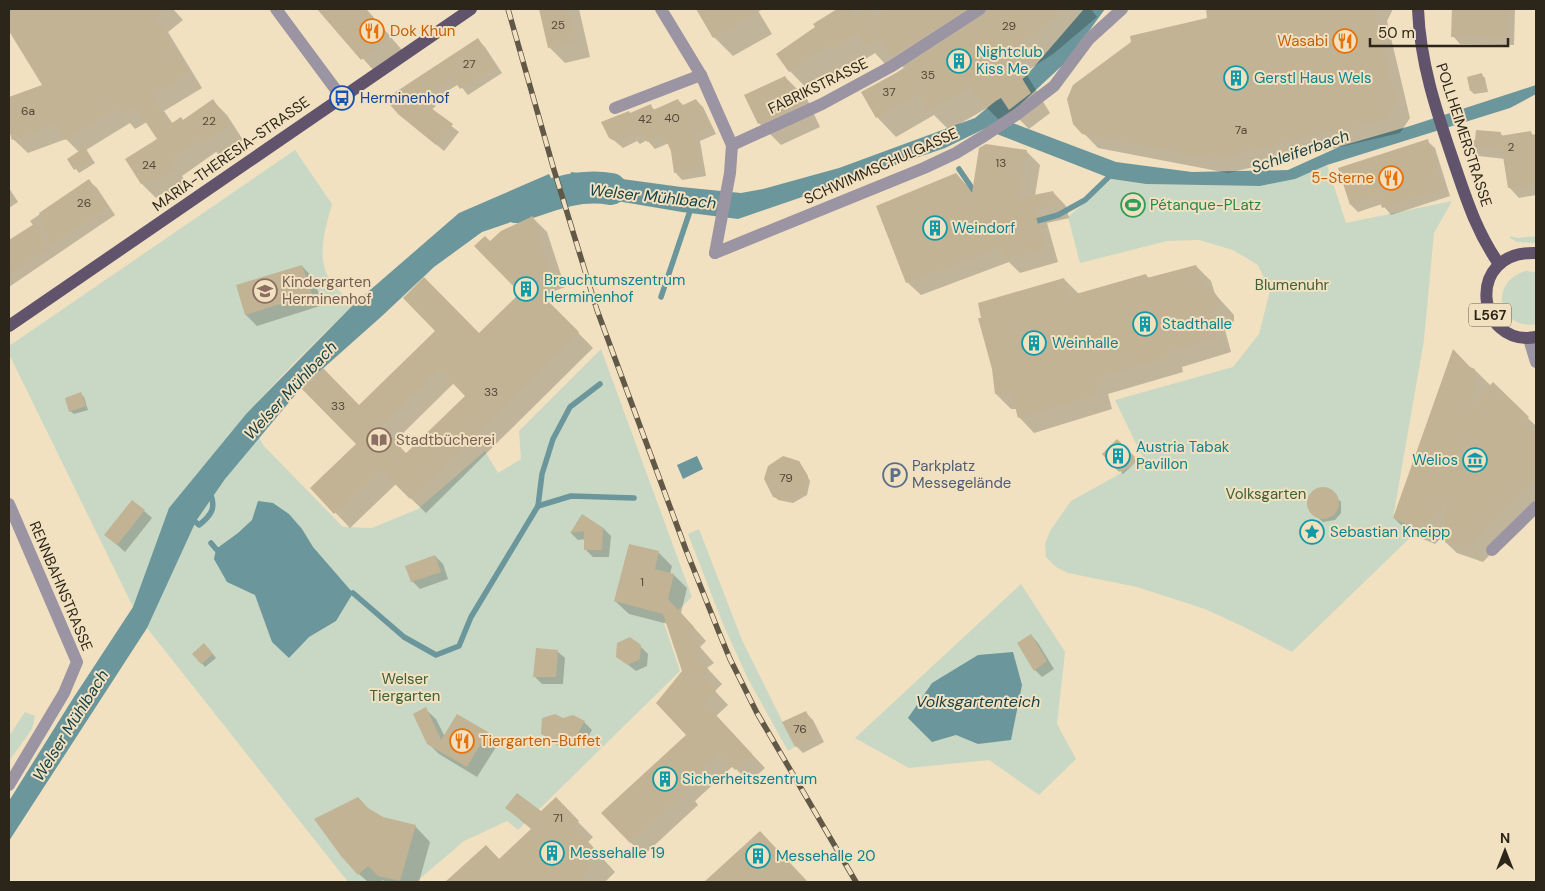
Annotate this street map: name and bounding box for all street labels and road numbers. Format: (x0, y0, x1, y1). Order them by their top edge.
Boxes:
street label: FABRIKSTRASSE (765, 53, 871, 119)
street label: POLLHEIMERSTRASSE (1431, 61, 1497, 209)
street label: MARIA-THERESIA-STRASSE (148, 92, 314, 216)
street label: SCHWIMMSCHULGASSE (801, 123, 961, 209)
road number: L567 (1469, 304, 1511, 326)
street label: RENNBAHNSTRASSE (25, 518, 97, 654)

